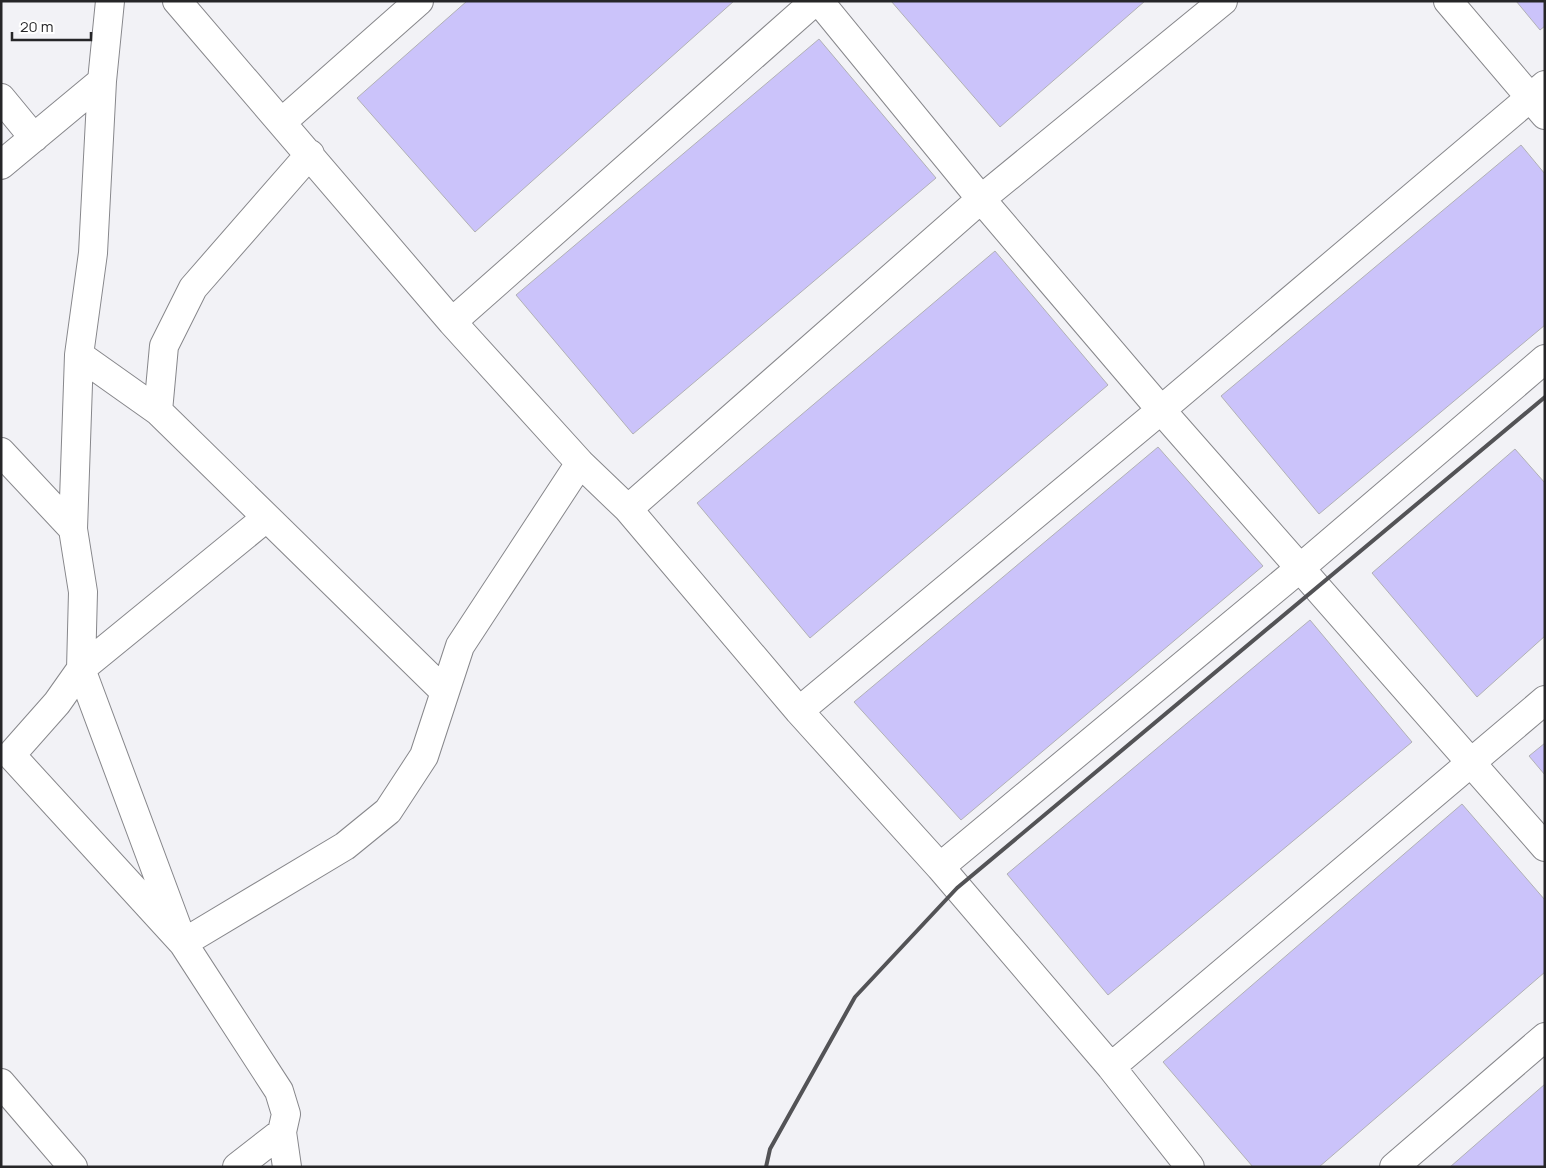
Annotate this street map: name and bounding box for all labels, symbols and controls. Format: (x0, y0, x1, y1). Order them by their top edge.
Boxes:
scale bar (12, 10, 91, 42)
text: 20 m (20, 16, 53, 37)

